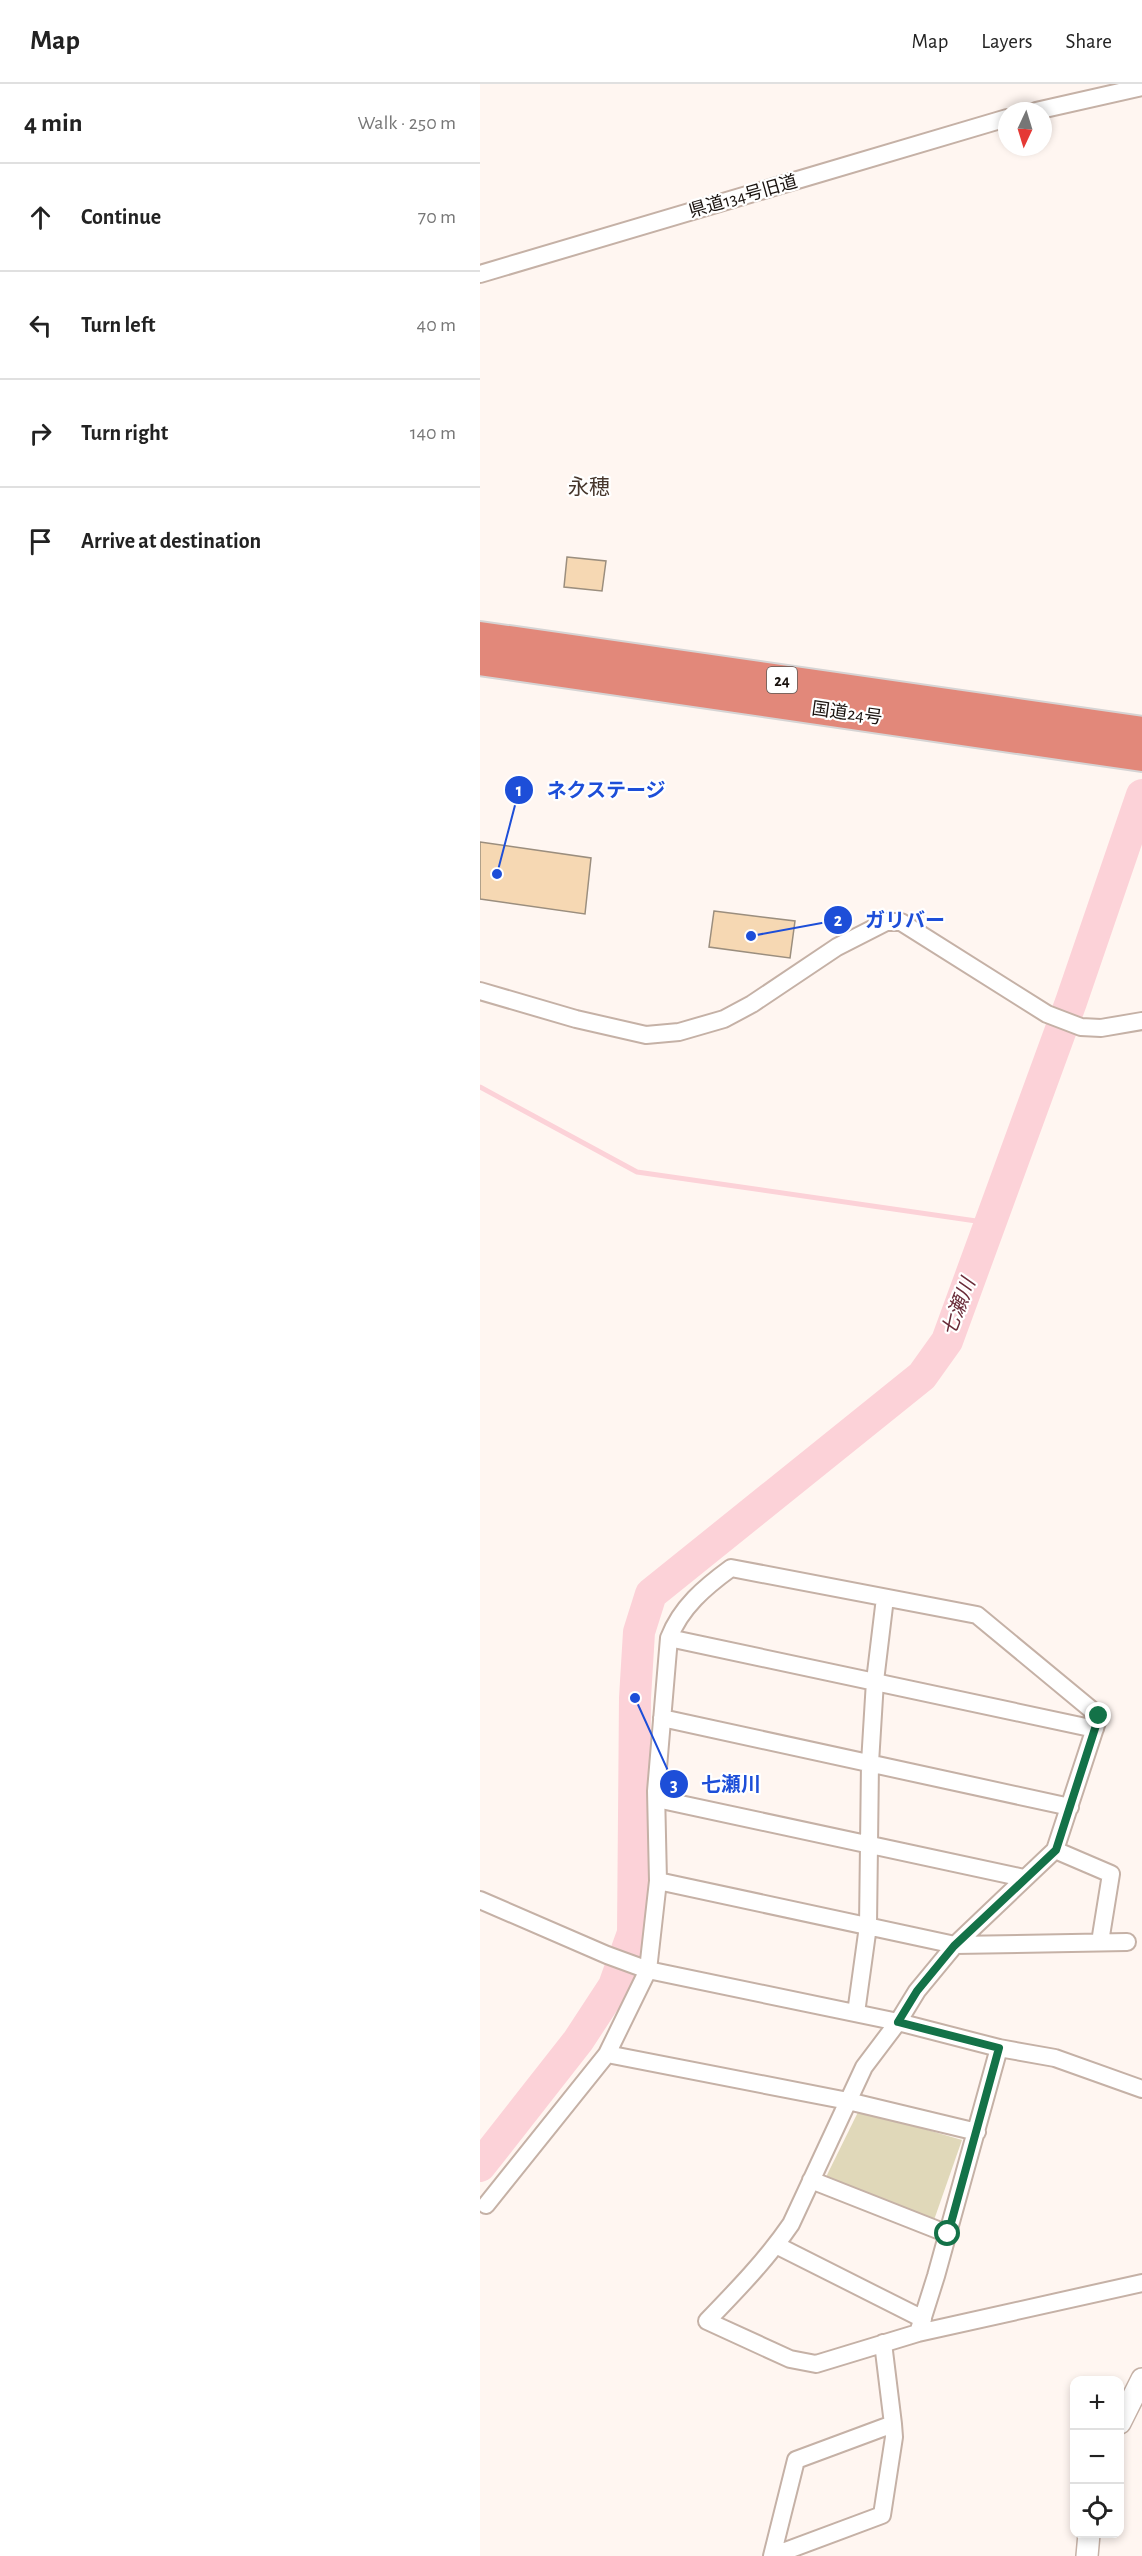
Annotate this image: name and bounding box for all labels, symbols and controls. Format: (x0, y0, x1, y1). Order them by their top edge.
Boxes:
text: Map (30, 27, 80, 55)
text: Map (912, 31, 948, 52)
text: Layers (981, 31, 1032, 52)
text: Share (1065, 31, 1112, 52)
north arrow (998, 102, 1052, 156)
text: 4 min (24, 110, 83, 136)
text: Walk · 250 m (357, 113, 456, 133)
street label: 県道134号旧道 (686, 171, 800, 221)
icon: ahead (24, 201, 57, 234)
text: Continue (81, 206, 161, 228)
text: 70 m (418, 207, 456, 227)
icon: left (24, 309, 57, 342)
text: Turn left (81, 314, 155, 336)
text: 40 m (417, 315, 456, 335)
icon: right (24, 417, 57, 450)
text: Turn right (81, 422, 168, 444)
text: 140 m (410, 423, 456, 443)
district label: 永穂 (568, 476, 610, 498)
icon: arrive (24, 525, 57, 558)
text: Arrive at destination (81, 530, 261, 552)
road number: 24 (767, 667, 797, 693)
street label: 国道24号 (811, 698, 883, 728)
callout: ネクステージ (504, 771, 678, 809)
text: ネクステージ (547, 780, 666, 801)
text: 1 (516, 782, 522, 800)
callout: ガリバー (823, 901, 957, 939)
text: ガリバー (865, 909, 945, 931)
text: 2 (834, 912, 843, 930)
water label: 七瀬川 (938, 1274, 980, 1339)
route end (1085, 1702, 1111, 1728)
callout: 七瀬川 (659, 1765, 773, 1803)
text: 七瀬川 (701, 1774, 761, 1795)
text: 3 (670, 1777, 678, 1795)
route start (934, 2220, 960, 2246)
map controls (1070, 2376, 1124, 2538)
button: + (1070, 2376, 1124, 2430)
button: − (1070, 2430, 1124, 2484)
button: locate (1070, 2484, 1124, 2538)

